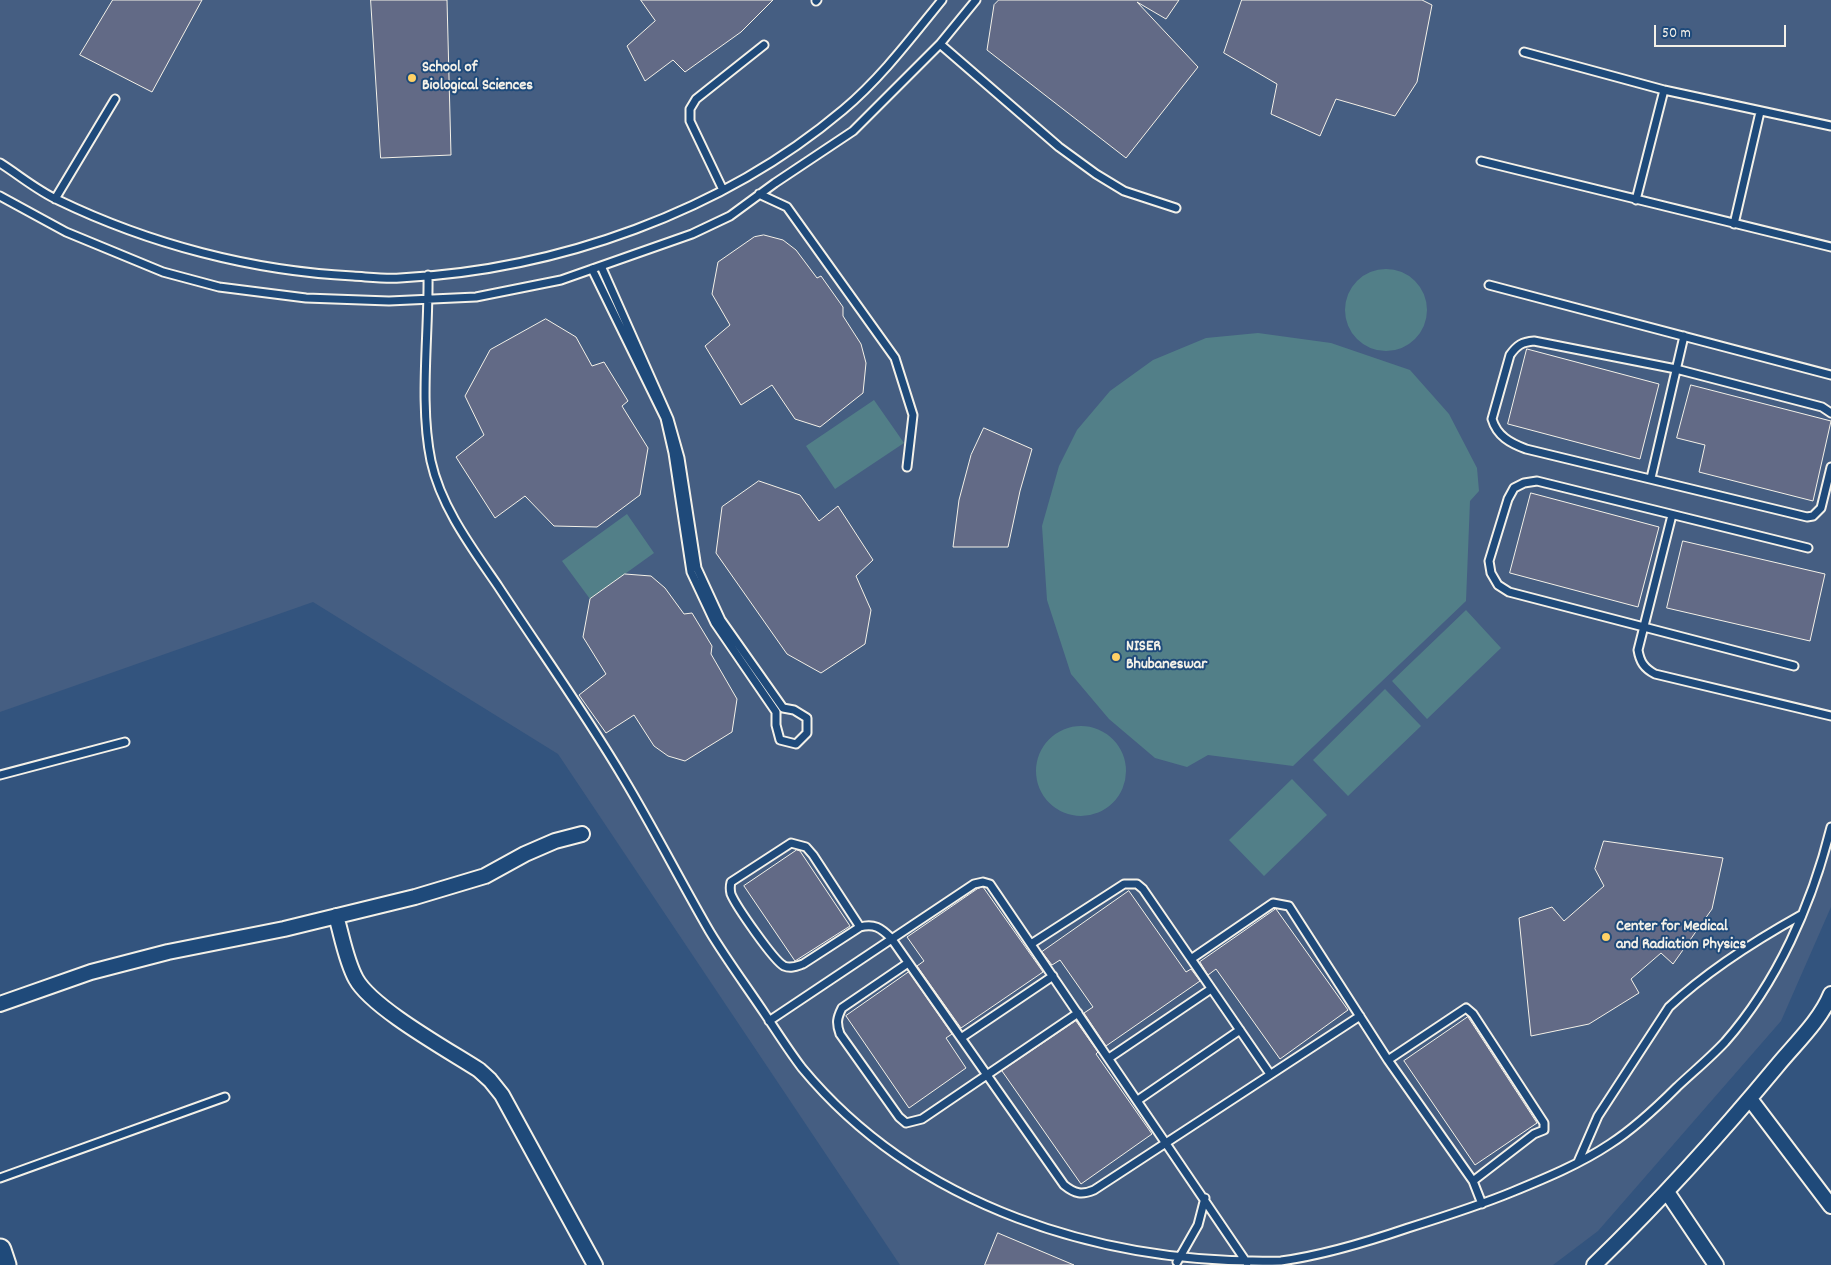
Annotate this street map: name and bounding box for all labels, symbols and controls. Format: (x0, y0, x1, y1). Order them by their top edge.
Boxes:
scale bar (1656, 15, 1788, 47)
text: 50 m (1662, 23, 1691, 45)
place label: School of Biological Sciences (422, 59, 533, 97)
marker: School of Biological Sciences (406, 72, 418, 84)
place label: NISER Bhubaneswar (1126, 638, 1207, 676)
marker: NISER Bhubaneswar (1110, 651, 1122, 663)
place label: Center for Medical and Radiation Physics (1616, 918, 1746, 956)
marker: Center for Medical and Radiation Physics (1600, 931, 1612, 943)

